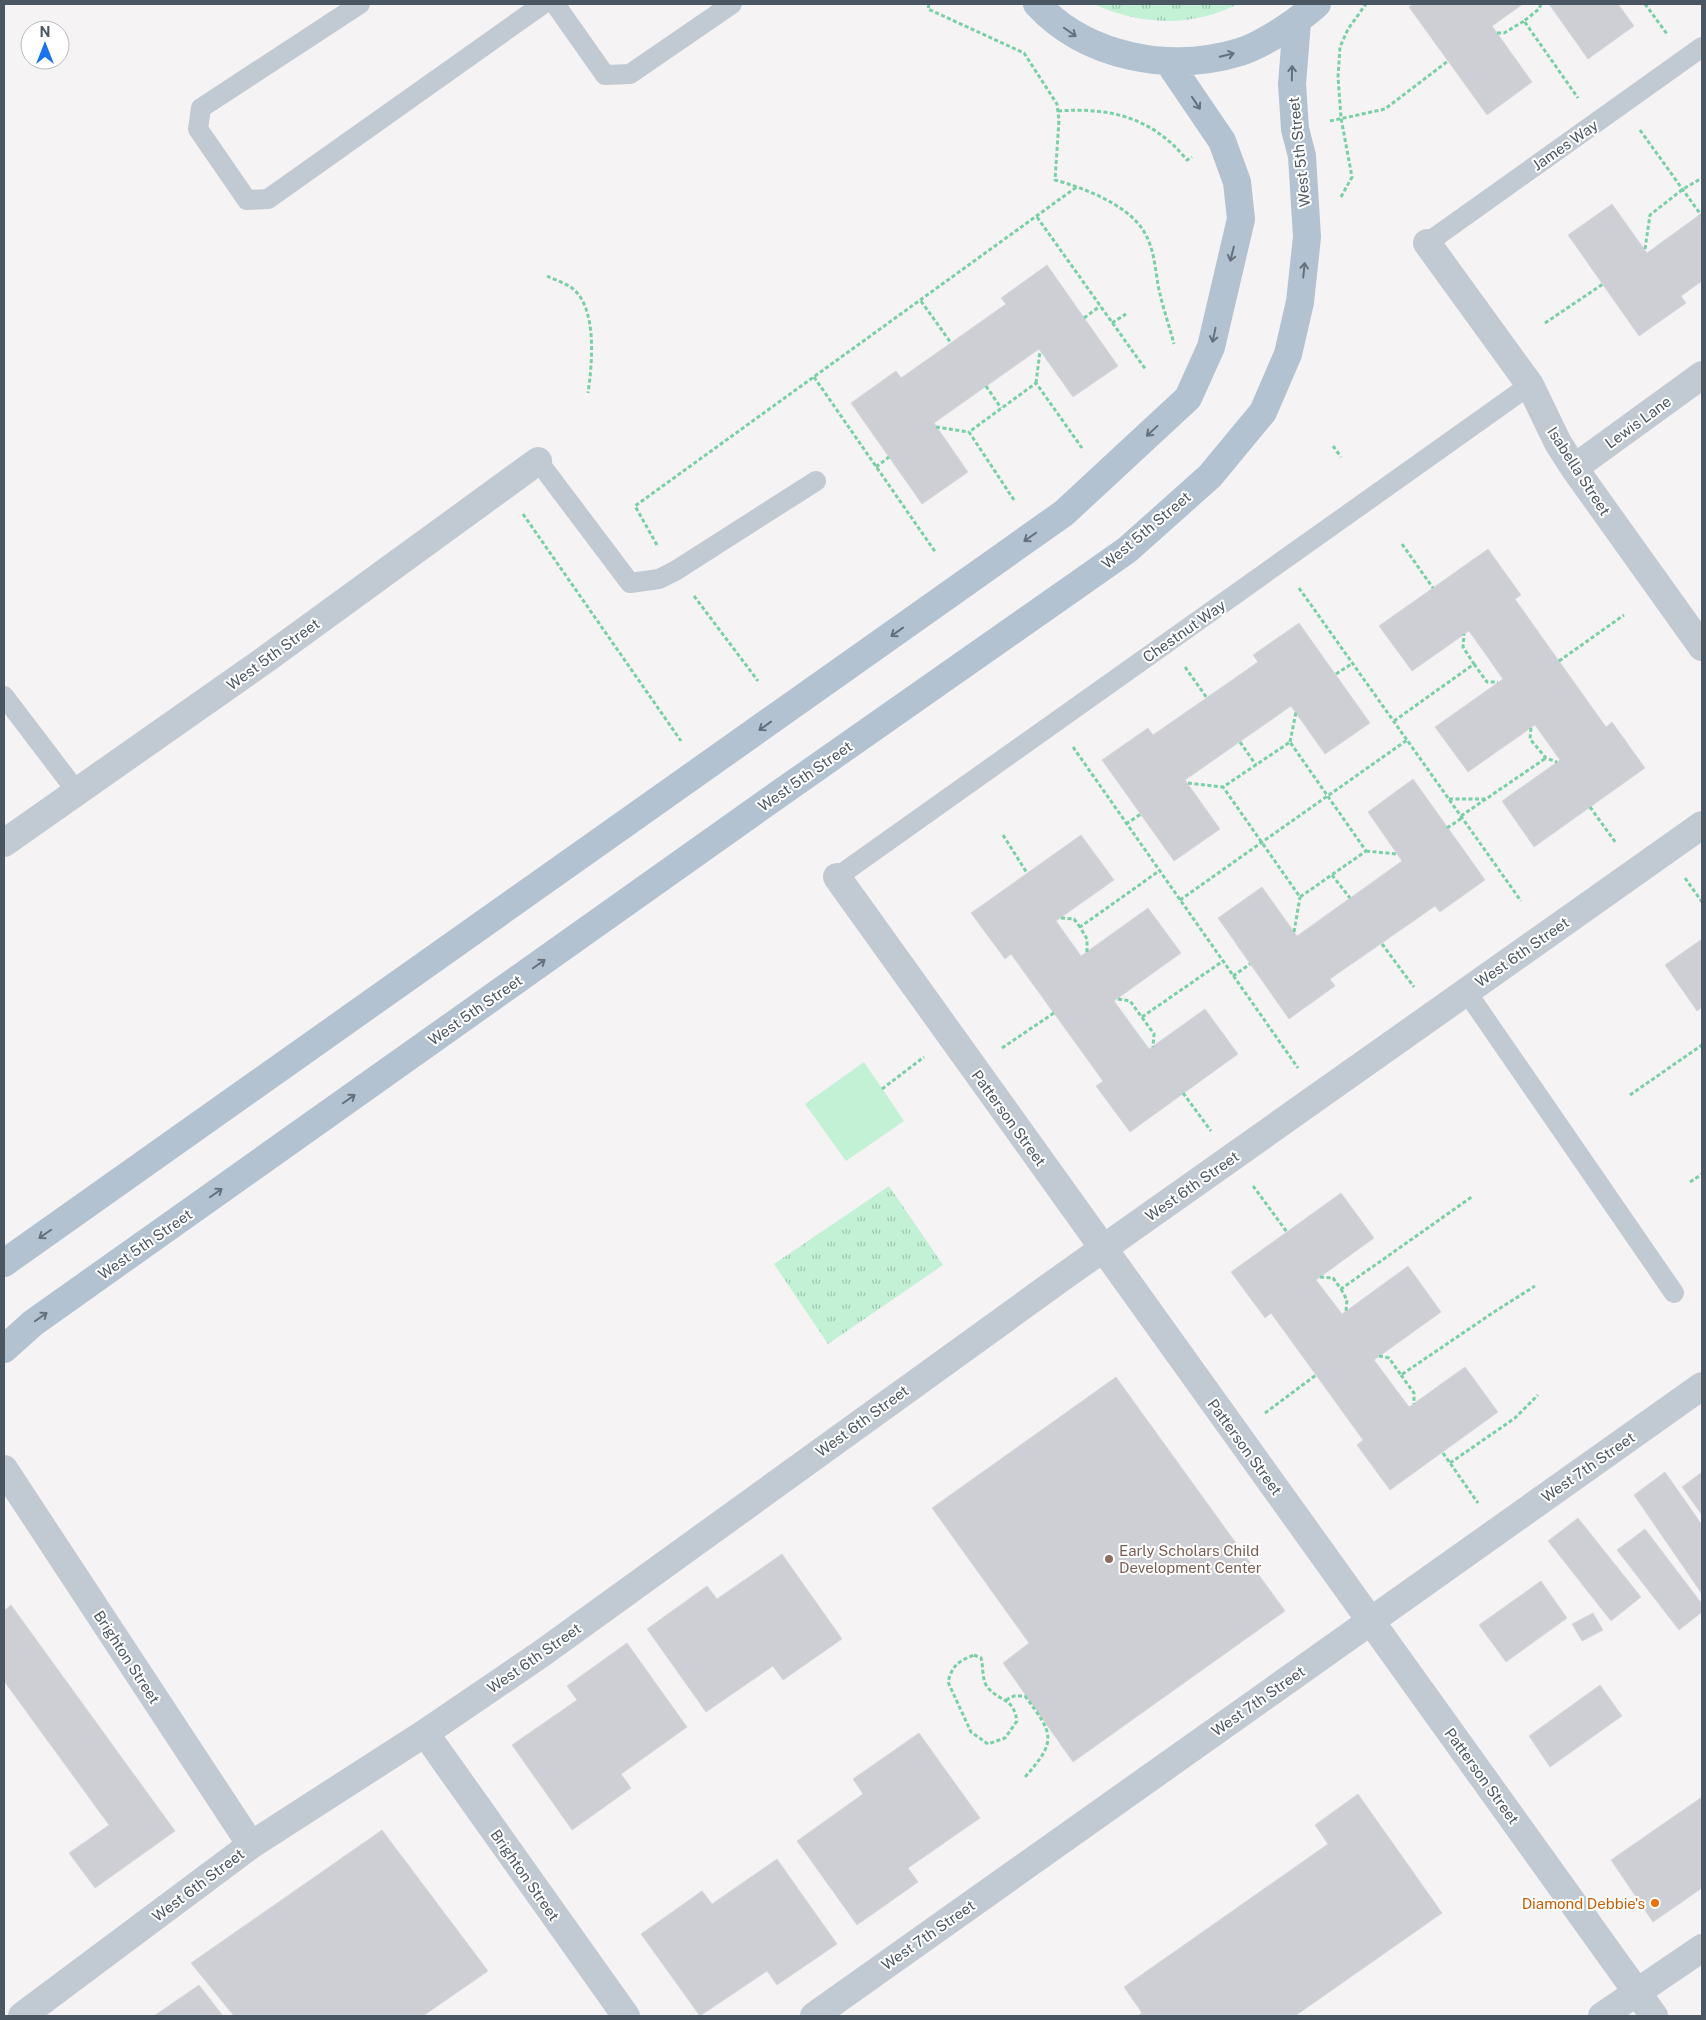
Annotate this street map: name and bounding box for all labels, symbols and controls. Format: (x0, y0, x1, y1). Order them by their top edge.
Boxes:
north arrow (20, 20, 70, 70)
text: N (40, 24, 50, 40)
one-way arrow (1063, 27, 1077, 37)
one-way arrow (1218, 50, 1234, 59)
one-way arrow (1287, 65, 1297, 82)
one-way arrow (1191, 96, 1201, 110)
street label: West 5th Street (1285, 96, 1313, 208)
street label: James Way (1529, 116, 1601, 174)
one-way arrow (1227, 245, 1236, 261)
one-way arrow (1299, 262, 1309, 278)
one-way arrow (1209, 326, 1218, 342)
street label: Lewis Lane (1602, 392, 1674, 452)
street label: Isabella Street (1544, 424, 1614, 519)
one-way arrow (1146, 425, 1159, 437)
street label: West 5th Street (1098, 488, 1194, 572)
one-way arrow (1023, 532, 1037, 543)
street label: Chestnut Way (1139, 596, 1229, 666)
street label: West 5th Street (223, 615, 323, 693)
one-way arrow (890, 627, 904, 637)
one-way arrow (758, 721, 772, 731)
street label: West 5th Street (755, 737, 855, 815)
street label: West 6th Street (1472, 913, 1572, 991)
one-way arrow (531, 959, 545, 969)
street label: West 5th Street (425, 971, 525, 1049)
street label: Patterson Street (968, 1067, 1050, 1169)
one-way arrow (342, 1094, 356, 1104)
street label: West 6th Street (1142, 1147, 1242, 1225)
one-way arrow (209, 1188, 223, 1198)
street label: West 5th Street (95, 1205, 195, 1283)
one-way arrow (38, 1229, 52, 1239)
one-way arrow (34, 1312, 48, 1322)
street label: West 6th Street (812, 1382, 912, 1460)
street label: Patterson Street (1204, 1396, 1286, 1498)
street label: West 7th Street (1538, 1428, 1638, 1505)
place label: Early Scholars Child Development Center (1119, 1542, 1262, 1576)
marker: Early Scholars Child Development Center (1103, 1553, 1115, 1565)
street label: Brighton Street (91, 1607, 163, 1707)
street label: West 6th Street (484, 1619, 584, 1697)
street label: West 7th Street (1208, 1662, 1308, 1739)
street label: Patterson Street (1441, 1725, 1523, 1827)
street label: Brighton Street (487, 1826, 563, 1924)
street label: West 6th Street (149, 1845, 247, 1925)
place label: Diamond Debbie's (1522, 1895, 1645, 1912)
street label: West 7th Street (878, 1896, 978, 1973)
marker: Diamond Debbie's (1649, 1897, 1661, 1909)

